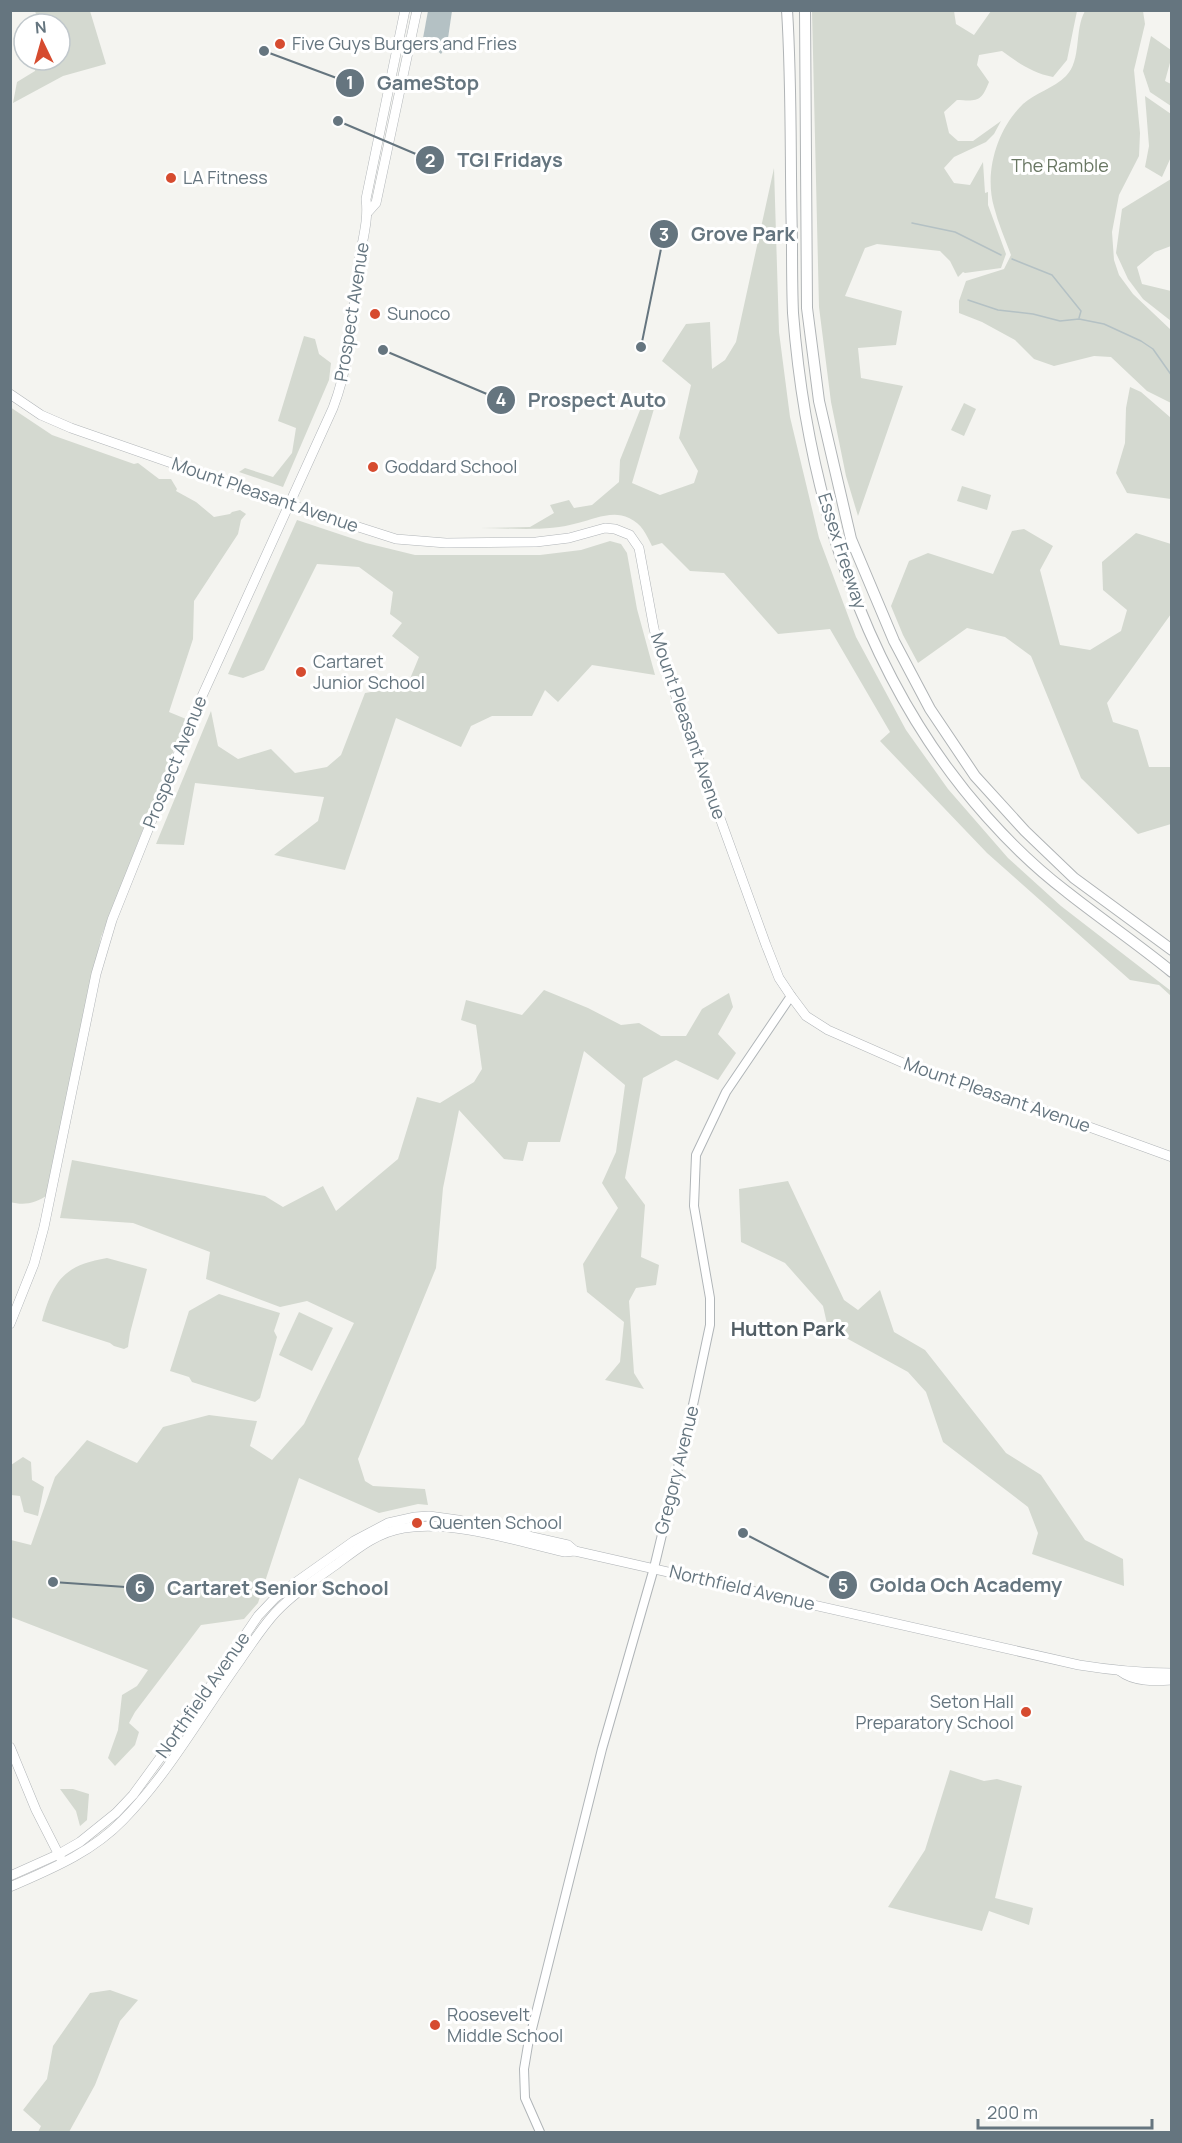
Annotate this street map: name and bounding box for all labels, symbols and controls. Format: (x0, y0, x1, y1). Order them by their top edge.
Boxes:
north arrow (12, 12, 72, 72)
text: N (34, 16, 47, 39)
place label: Five Guys Burgers and Fries (292, 31, 517, 55)
marker: Five Guys Burgers and Fries (273, 37, 287, 51)
callout: GameStop (335, 64, 491, 102)
text: GameStop (377, 69, 479, 96)
text: 1 (346, 70, 354, 94)
callout: TGI Fridays (415, 141, 575, 179)
text: TGI Fridays (457, 146, 563, 173)
text: 2 (425, 148, 435, 172)
park label: The Ramble (1011, 153, 1109, 177)
place label: LA Fitness (183, 165, 268, 189)
marker: LA Fitness (164, 171, 178, 185)
callout: Grove Park (649, 215, 807, 253)
text: Grove Park (691, 220, 796, 247)
text: 3 (659, 222, 669, 246)
street label: Prospect Avenue (328, 240, 374, 383)
place label: Sunoco (387, 301, 450, 325)
marker: Sunoco (368, 307, 382, 321)
callout: Prospect Auto (486, 381, 678, 419)
text: Prospect Auto (528, 386, 666, 413)
text: 4 (496, 387, 507, 411)
street label: Mount Pleasant Avenue (169, 451, 362, 537)
place label: Goddard School (385, 454, 518, 478)
marker: Goddard School (366, 460, 380, 474)
street label: Essex Freeway (813, 490, 873, 612)
street label: Mount Pleasant Avenue (646, 629, 732, 822)
place label: Cartaret Junior School (313, 649, 425, 694)
marker: Cartaret Junior School (294, 665, 308, 679)
street label: Prospect Avenue (137, 692, 212, 831)
street label: Mount Pleasant Avenue (901, 1051, 1094, 1137)
district label: Hutton Park (731, 1315, 847, 1342)
street label: Gregory Avenue (648, 1403, 704, 1537)
place label: Quenten School (429, 1510, 562, 1534)
marker: Quenten School (410, 1516, 424, 1530)
street label: Northfield Avenue (667, 1559, 817, 1615)
callout: Golda Och Academy (828, 1566, 1075, 1604)
callout: Cartaret Senior School (125, 1569, 401, 1607)
text: Golda Och Academy (870, 1571, 1063, 1598)
text: 5 (838, 1573, 848, 1597)
text: Cartaret Senior School (167, 1574, 389, 1601)
text: 6 (134, 1575, 146, 1599)
street label: Northfield Avenue (150, 1627, 255, 1762)
place label: Seton Hall Preparatory School (856, 1689, 1014, 1734)
marker: Seton Hall Preparatory School (1019, 1705, 1033, 1719)
place label: Roosevelt Middle School (447, 2002, 563, 2047)
marker: Roosevelt Middle School (428, 2018, 442, 2032)
scale bar (978, 2092, 1152, 2130)
text: 200 m (987, 2100, 1038, 2124)

